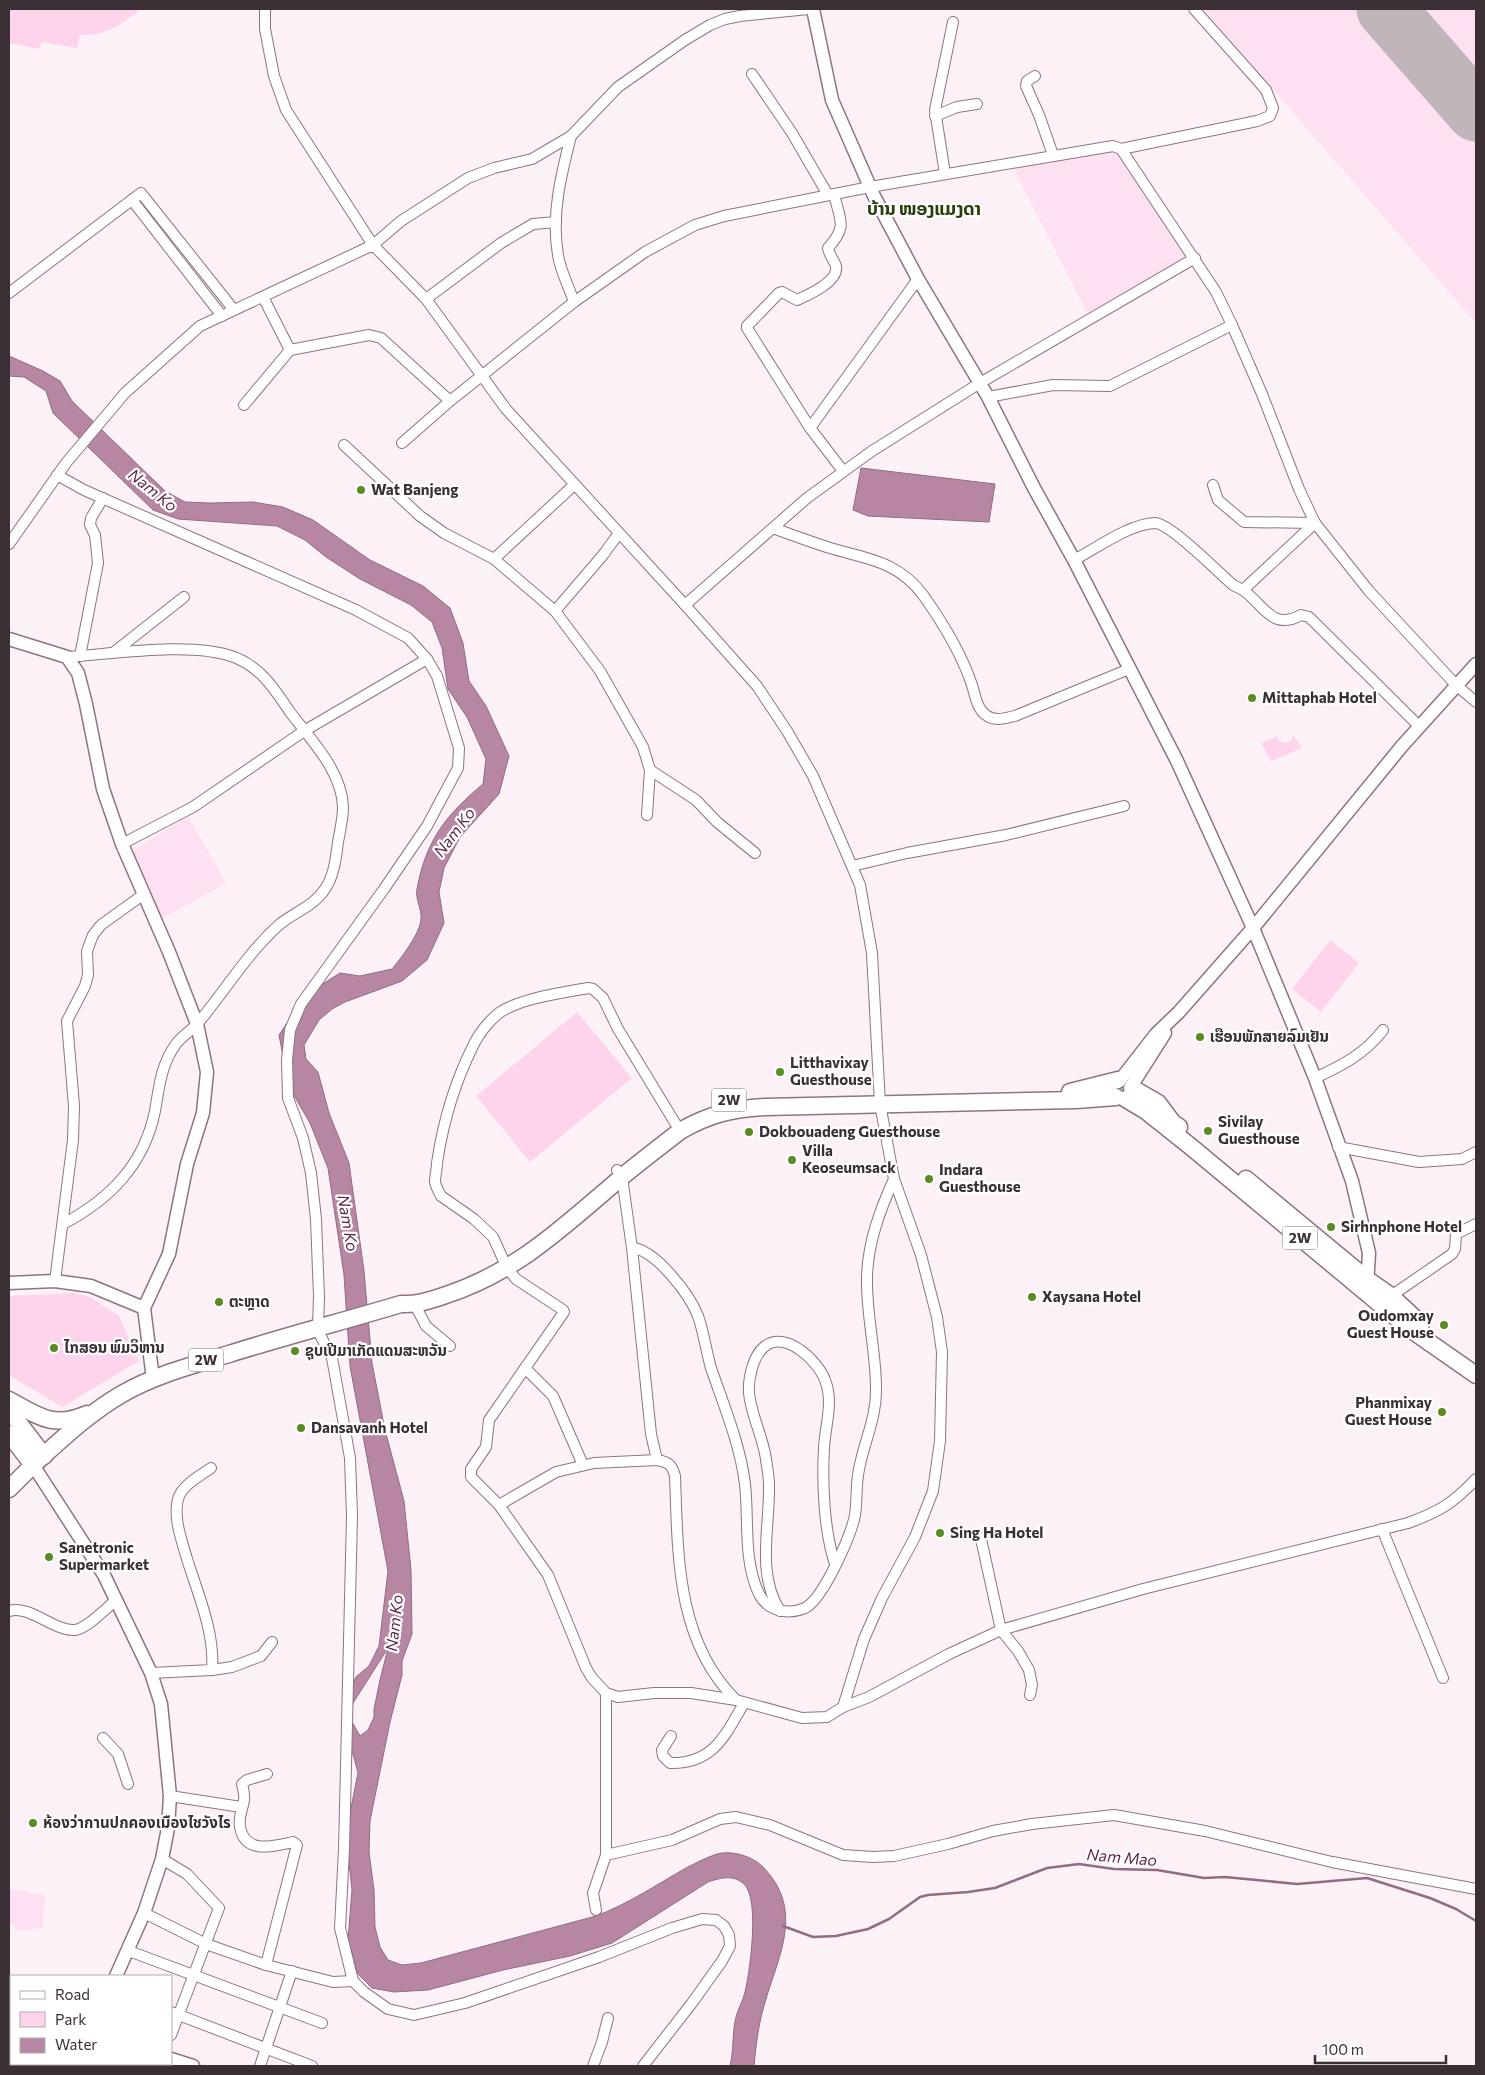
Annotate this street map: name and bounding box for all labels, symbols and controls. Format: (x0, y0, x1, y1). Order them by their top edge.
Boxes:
district label: ບ້ານ ໜອງແມງດາ (867, 197, 981, 219)
water label: Nam Ko (125, 464, 181, 515)
place label: Wat Banjeng (371, 480, 458, 498)
marker: Wat Banjeng (355, 484, 367, 496)
place label: Mittaphab Hotel (1262, 688, 1377, 706)
marker: Mittaphab Hotel (1246, 692, 1258, 704)
water label: Nam Ko (429, 803, 478, 860)
place label: ເຮືອນພັກສາຍລົມເຢັນ (1210, 1027, 1329, 1045)
marker: ເຮືອນພັກສາຍລົມເຢັນ (1194, 1031, 1206, 1043)
place label: Litthavixay Guesthouse (790, 1053, 872, 1088)
marker: Litthavixay Guesthouse (774, 1066, 786, 1078)
road number: 2W (712, 1088, 746, 1112)
place label: Sivilay Guesthouse (1218, 1112, 1300, 1147)
place label: Dokbouadeng Guesthouse (759, 1122, 940, 1140)
marker: Sivilay Guesthouse (1202, 1125, 1214, 1137)
marker: Dokbouadeng Guesthouse (743, 1126, 755, 1138)
place label: Villa Keoseumsack (802, 1141, 896, 1176)
marker: Villa Keoseumsack (786, 1154, 798, 1166)
place label: Indara Guesthouse (939, 1160, 1021, 1195)
marker: Indara Guesthouse (923, 1173, 935, 1185)
water label: Nam Ko (334, 1193, 363, 1253)
place label: Sirhnphone Hotel (1341, 1217, 1462, 1235)
marker: Sirhnphone Hotel (1325, 1221, 1337, 1233)
road number: 2W (1282, 1226, 1318, 1250)
place label: Xaysana Hotel (1042, 1287, 1141, 1305)
marker: Xaysana Hotel (1026, 1291, 1038, 1303)
place label: ຕະຫຼາດ (229, 1292, 270, 1311)
marker: ຕະຫຼາດ (213, 1296, 225, 1308)
place label: Oudomxay Guest House (1347, 1306, 1435, 1341)
marker: Oudomxay Guest House (1438, 1319, 1450, 1331)
place label: ໄກສອນ ພົມວິຫານ (63, 1338, 165, 1356)
place label: ຊຸບເປີມາເກັດແດນສະຫວັນ (305, 1341, 447, 1361)
marker: ໄກສອນ ພົມວິຫານ (48, 1342, 60, 1354)
marker: ຊຸບເປີມາເກັດແດນສະຫວັນ (289, 1345, 301, 1357)
road number: 2W (188, 1348, 224, 1372)
place label: Phanmixay Guest House (1345, 1393, 1433, 1428)
marker: Phanmixay Guest House (1436, 1406, 1448, 1418)
place label: Dansavanh Hotel (311, 1418, 428, 1436)
marker: Dansavanh Hotel (295, 1422, 307, 1434)
place label: Sing Ha Hotel (950, 1523, 1043, 1541)
marker: Sing Ha Hotel (934, 1527, 946, 1539)
place label: Sanetronic Supermarket (59, 1538, 149, 1573)
marker: Sanetronic Supermarket (43, 1551, 55, 1563)
water label: Nam Ko (381, 1594, 406, 1652)
place label: ห้องว่ากานปกคองเมืองไชวังไร (43, 1813, 231, 1831)
marker: ห้องว่ากานปกคองเมืองไชวังไร (27, 1817, 39, 1829)
water label: Nam Mao (1086, 1844, 1158, 1869)
legend (10, 1975, 172, 2065)
text: Road (55, 1985, 90, 2003)
text: Park (55, 2010, 86, 2028)
scale bar (1315, 2032, 1446, 2064)
text: Water (55, 2035, 97, 2053)
text: 100 m (1322, 2040, 1364, 2058)

